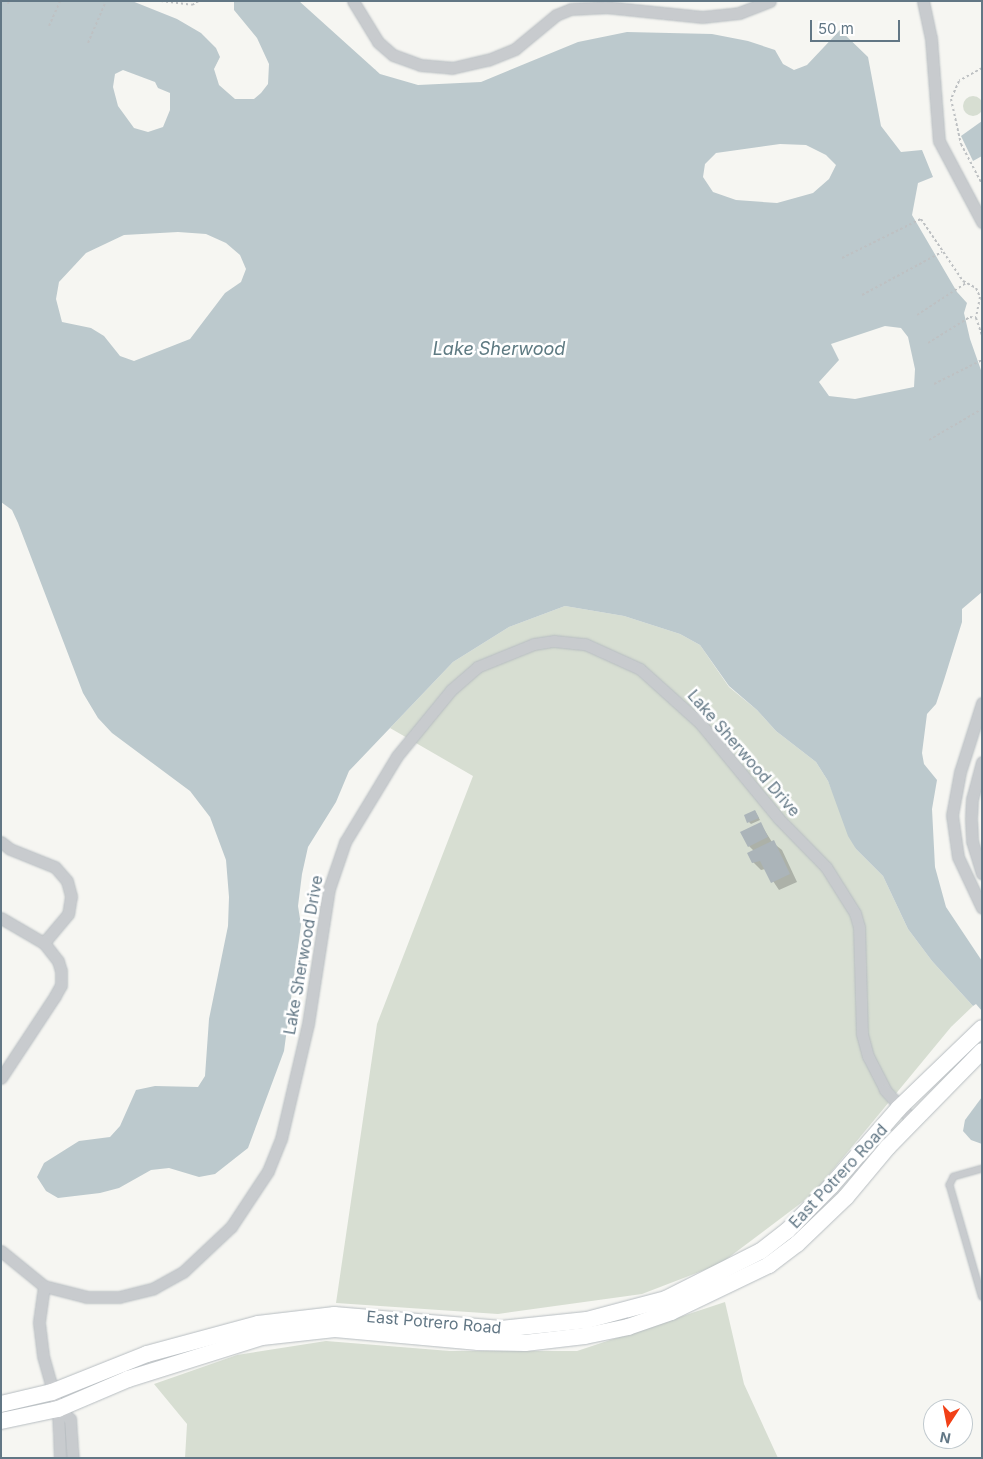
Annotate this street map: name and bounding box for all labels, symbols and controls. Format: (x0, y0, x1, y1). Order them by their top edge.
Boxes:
scale bar (813, 10, 903, 42)
text: 50 m (818, 19, 854, 38)
water label: Lake Sherwood (433, 338, 565, 360)
street label: Lake Sherwood Drive (684, 686, 804, 820)
street label: Lake Sherwood Drive (280, 874, 326, 1036)
street label: East Potrero Road (785, 1120, 891, 1232)
street label: East Potrero Road (366, 1307, 502, 1337)
north arrow (923, 1399, 973, 1449)
text: N (938, 1429, 952, 1448)

